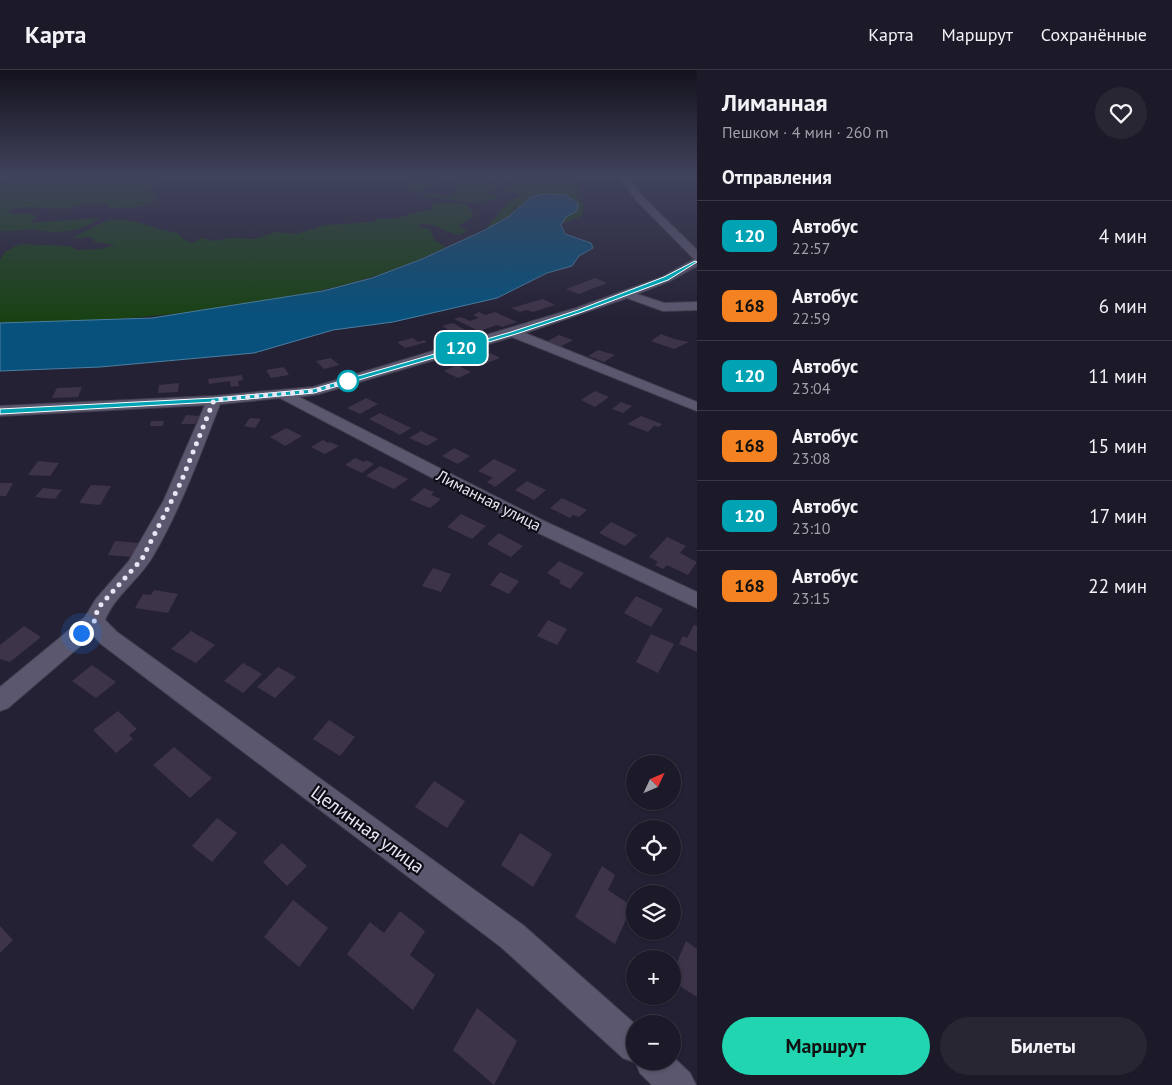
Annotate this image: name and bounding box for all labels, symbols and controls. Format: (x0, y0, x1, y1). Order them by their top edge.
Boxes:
text: Карта (25, 19, 87, 50)
text: Карта (868, 23, 914, 46)
text: Маршрут (942, 23, 1013, 46)
text: Сохранённые (1041, 23, 1147, 46)
text: Лиманная (722, 87, 828, 118)
button: heart (1095, 87, 1147, 139)
text: Пешком · 4 мин · 260 m (722, 122, 889, 142)
text: Отправления (722, 165, 832, 189)
text: Автобус (792, 214, 858, 238)
text: 120 (734, 224, 765, 247)
text: 4 мин (1099, 224, 1147, 248)
text: 22:57 (792, 238, 830, 258)
text: Автобус (792, 284, 858, 308)
text: 168 (734, 294, 765, 317)
text: 6 мин (1099, 294, 1147, 318)
text: 22:59 (792, 308, 830, 328)
line badge: 120 (432, 332, 490, 364)
text: 120 (446, 336, 476, 359)
text: Автобус (792, 354, 858, 378)
text: 120 (734, 364, 765, 387)
text: 11 мин (1088, 364, 1147, 388)
unlabelled marker (337, 370, 359, 392)
text: 23:04 (792, 378, 830, 398)
text: Автобус (792, 424, 858, 448)
text: 168 (734, 434, 765, 457)
text: 15 мин (1088, 434, 1147, 458)
text: 23:08 (792, 448, 830, 468)
street label: Лиманная улица (432, 465, 545, 535)
text: Автобус (792, 494, 858, 518)
text: 120 (734, 504, 765, 527)
text: 17 мин (1089, 504, 1147, 528)
text: 23:10 (792, 518, 830, 538)
text: Автобус (792, 564, 858, 588)
text: 168 (734, 574, 765, 597)
text: 22 мин (1088, 574, 1147, 598)
text: 23:15 (792, 588, 830, 608)
your location (69, 621, 94, 646)
north arrow (626, 755, 681, 810)
map controls (626, 755, 681, 1070)
street label: Целинная улица (307, 780, 429, 878)
button: locate (626, 820, 681, 875)
button: layers (626, 885, 681, 940)
button: + (626, 950, 681, 1005)
button: − (626, 1015, 681, 1070)
button: Маршрут (722, 1017, 930, 1075)
button: Билеты (940, 1017, 1147, 1075)

